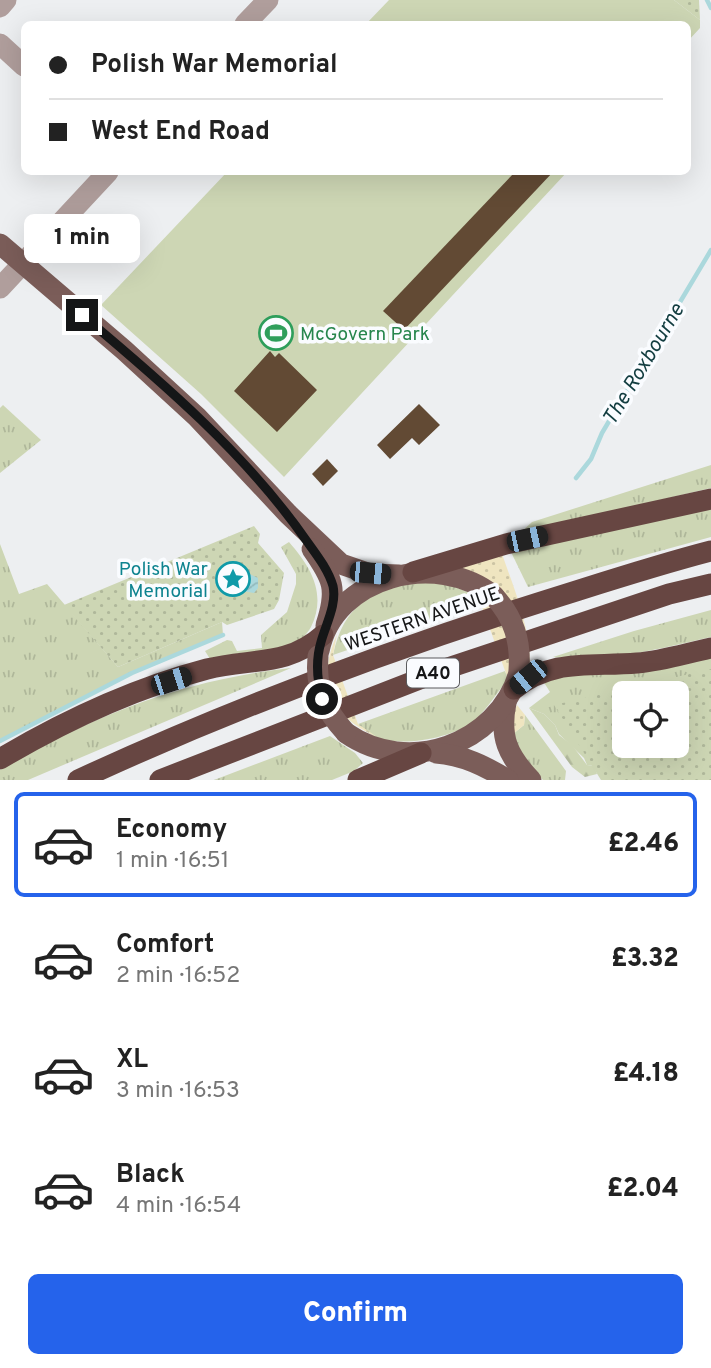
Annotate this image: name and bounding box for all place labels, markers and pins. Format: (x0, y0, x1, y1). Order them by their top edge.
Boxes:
sports icon: McGovern Park (257, 314, 295, 352)
place label: McGovern Park (300, 323, 430, 347)
place label: Polish War Memorial (119, 558, 209, 604)
place icon: Polish War Memorial (214, 560, 252, 598)

